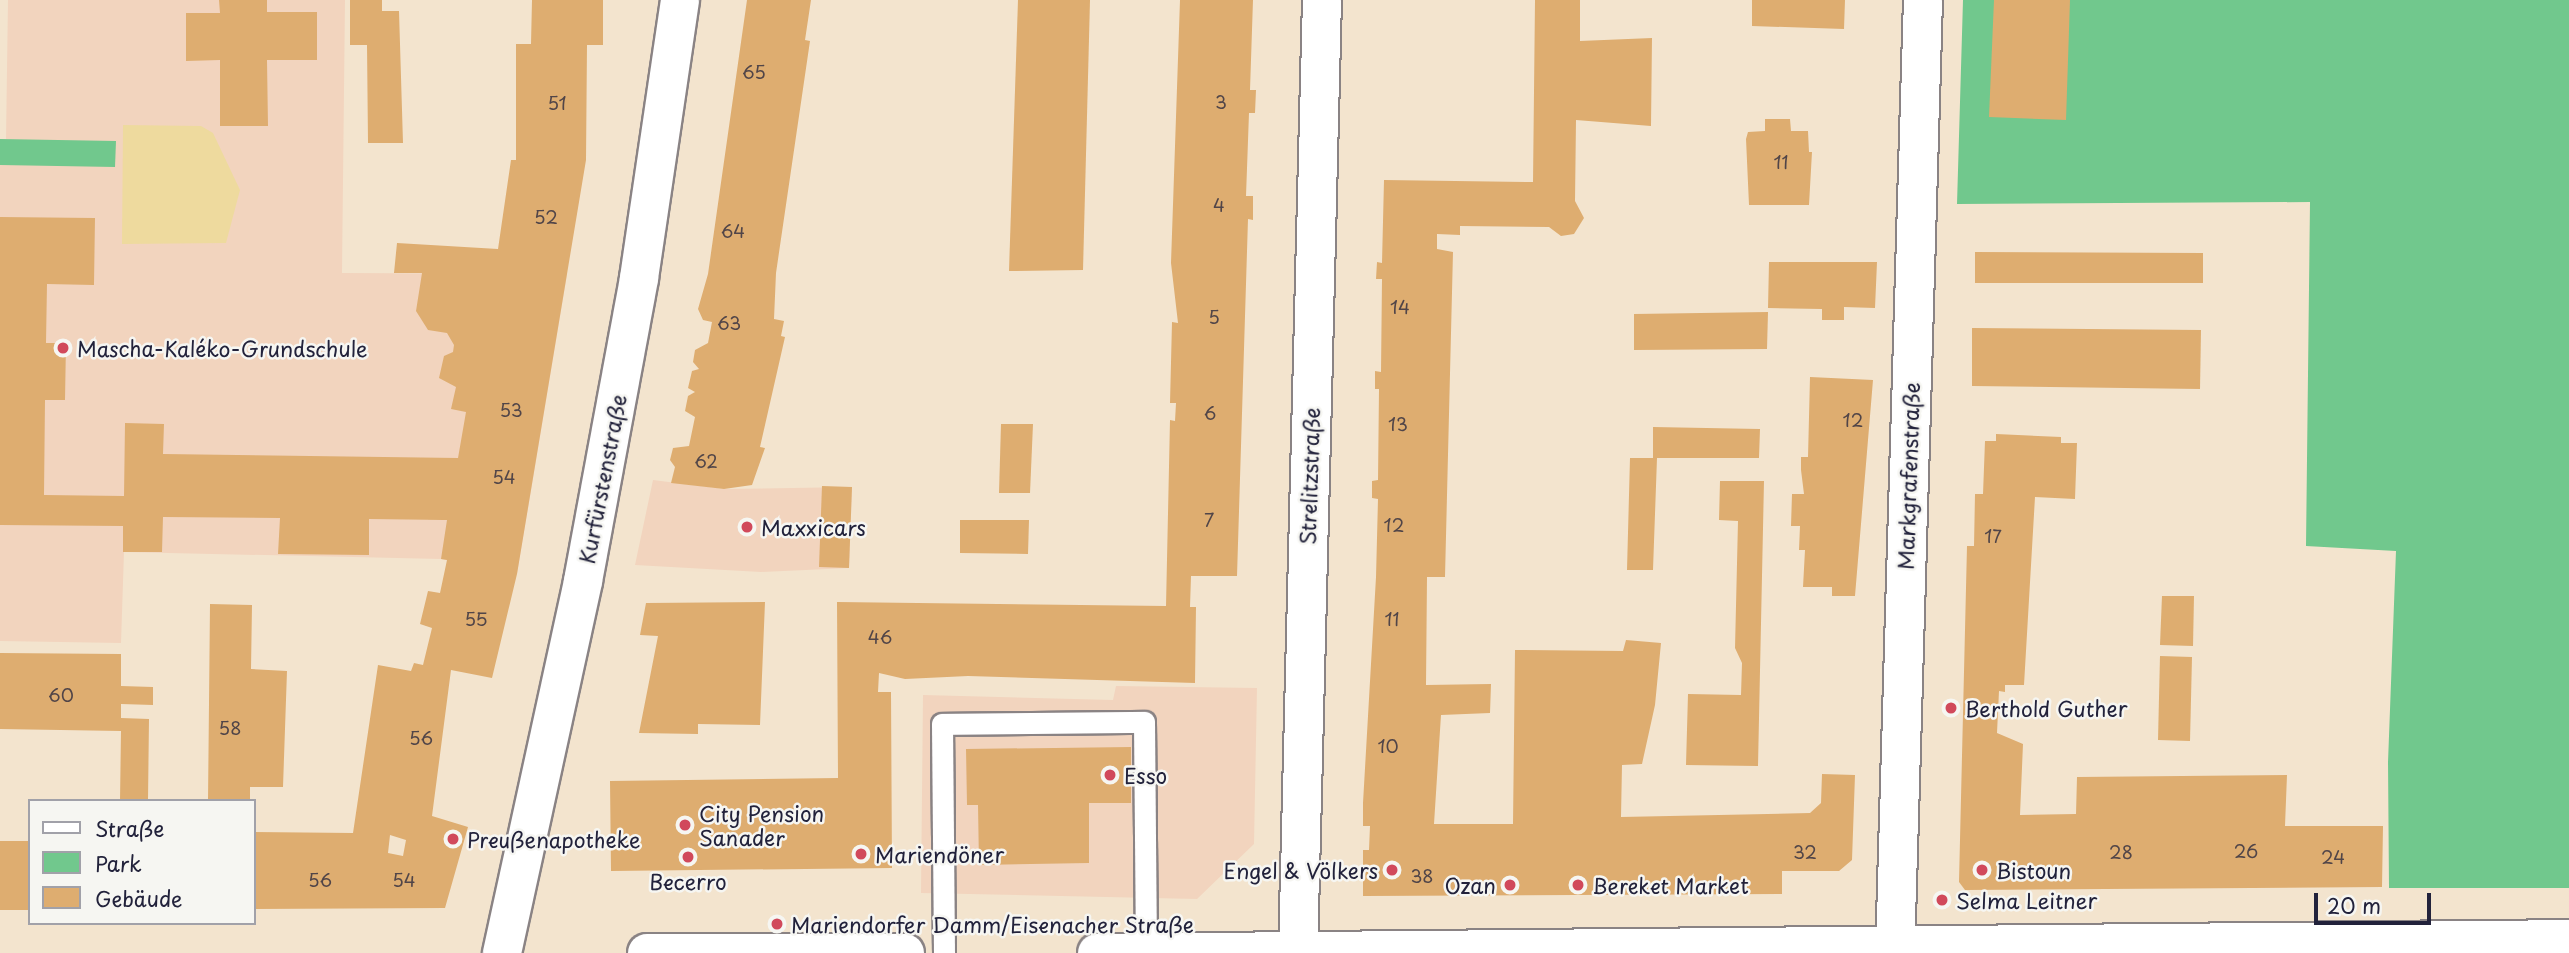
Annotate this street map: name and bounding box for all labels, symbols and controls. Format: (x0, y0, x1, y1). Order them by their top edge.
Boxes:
house number: 65 (742, 61, 766, 83)
house number: 3 (1215, 91, 1227, 113)
house number: 51 (547, 92, 567, 114)
house number: 11 (1773, 151, 1789, 173)
house number: 4 (1213, 194, 1225, 216)
house number: 52 (534, 206, 558, 228)
house number: 64 (721, 220, 745, 242)
house number: 14 (1390, 296, 1410, 318)
house number: 5 (1208, 306, 1220, 328)
house number: 63 (717, 312, 741, 334)
place label: Mascha-Kaléko-Grundschule (77, 335, 367, 361)
marker: Mascha-Kaléko-Grundschule (55, 340, 71, 356)
street label: Markgrafenstraße (1892, 382, 1924, 570)
street label: Kurfürstenstraße (573, 392, 631, 566)
house number: 53 (499, 399, 523, 421)
house number: 6 (1204, 402, 1216, 424)
street label: Strelitzstraße (1294, 407, 1324, 545)
house number: 12 (1843, 409, 1863, 431)
house number: 13 (1388, 413, 1408, 435)
house number: 62 (694, 450, 718, 472)
house number: 54 (492, 466, 516, 488)
house number: 7 (1204, 509, 1214, 531)
place label: Maxxicars (761, 514, 866, 540)
house number: 12 (1384, 514, 1404, 536)
marker: Maxxicars (739, 519, 755, 535)
house number: 17 (1984, 525, 2002, 547)
house number: 55 (464, 608, 488, 630)
house number: 11 (1384, 608, 1400, 630)
house number: 46 (868, 626, 892, 648)
house number: 60 (48, 684, 74, 706)
place label: Berthold Guther (1965, 695, 2128, 721)
marker: Berthold Guther (1943, 700, 1959, 716)
house number: 58 (219, 717, 241, 739)
house number: 56 (409, 727, 433, 749)
house number: 10 (1377, 735, 1399, 757)
place label: Esso (1124, 762, 1167, 788)
marker: Esso (1102, 767, 1118, 783)
legend (28, 799, 256, 925)
place label: City Pension Sanader (699, 800, 825, 850)
text: Straße (95, 812, 164, 844)
marker: City Pension Sanader (677, 817, 693, 833)
place label: Preußenapotheke (467, 826, 640, 852)
marker: Preußenapotheke (445, 831, 461, 847)
house number: 26 (2234, 840, 2258, 862)
place label: Mariendöner (875, 841, 1004, 867)
house number: 32 (1793, 841, 1817, 863)
house number: 28 (2109, 841, 2133, 863)
marker: Mariendöner (853, 846, 869, 862)
house number: 24 (2321, 846, 2345, 868)
text: Park (95, 847, 142, 879)
marker: Becerro (680, 849, 696, 865)
place label: Engel & Völkers (1222, 857, 1378, 883)
place label: Bistoun (1996, 857, 2071, 883)
marker: Engel & Völkers (1384, 862, 1400, 878)
marker: Bistoun (1974, 862, 1990, 878)
house number: 38 (1410, 865, 1434, 887)
place label: Becerro (649, 868, 727, 894)
house number: 56 (308, 869, 332, 891)
house number: 54 (392, 869, 416, 891)
place label: Ozan (1445, 872, 1496, 898)
place label: Bereket Market (1592, 872, 1751, 898)
marker: Ozan (1502, 877, 1518, 893)
marker: Bereket Market (1570, 877, 1586, 893)
scale bar (2317, 880, 2434, 924)
text: Gebäude (95, 882, 182, 914)
place label: Selma Leitner (1956, 887, 2097, 913)
text: 20 m (2327, 889, 2381, 921)
marker: Selma Leitner (1934, 892, 1950, 908)
place label: Mariendorfer Damm/Eisenacher Straße (791, 911, 1193, 937)
marker: Mariendorfer Damm/Eisenacher Straße (769, 916, 785, 932)

